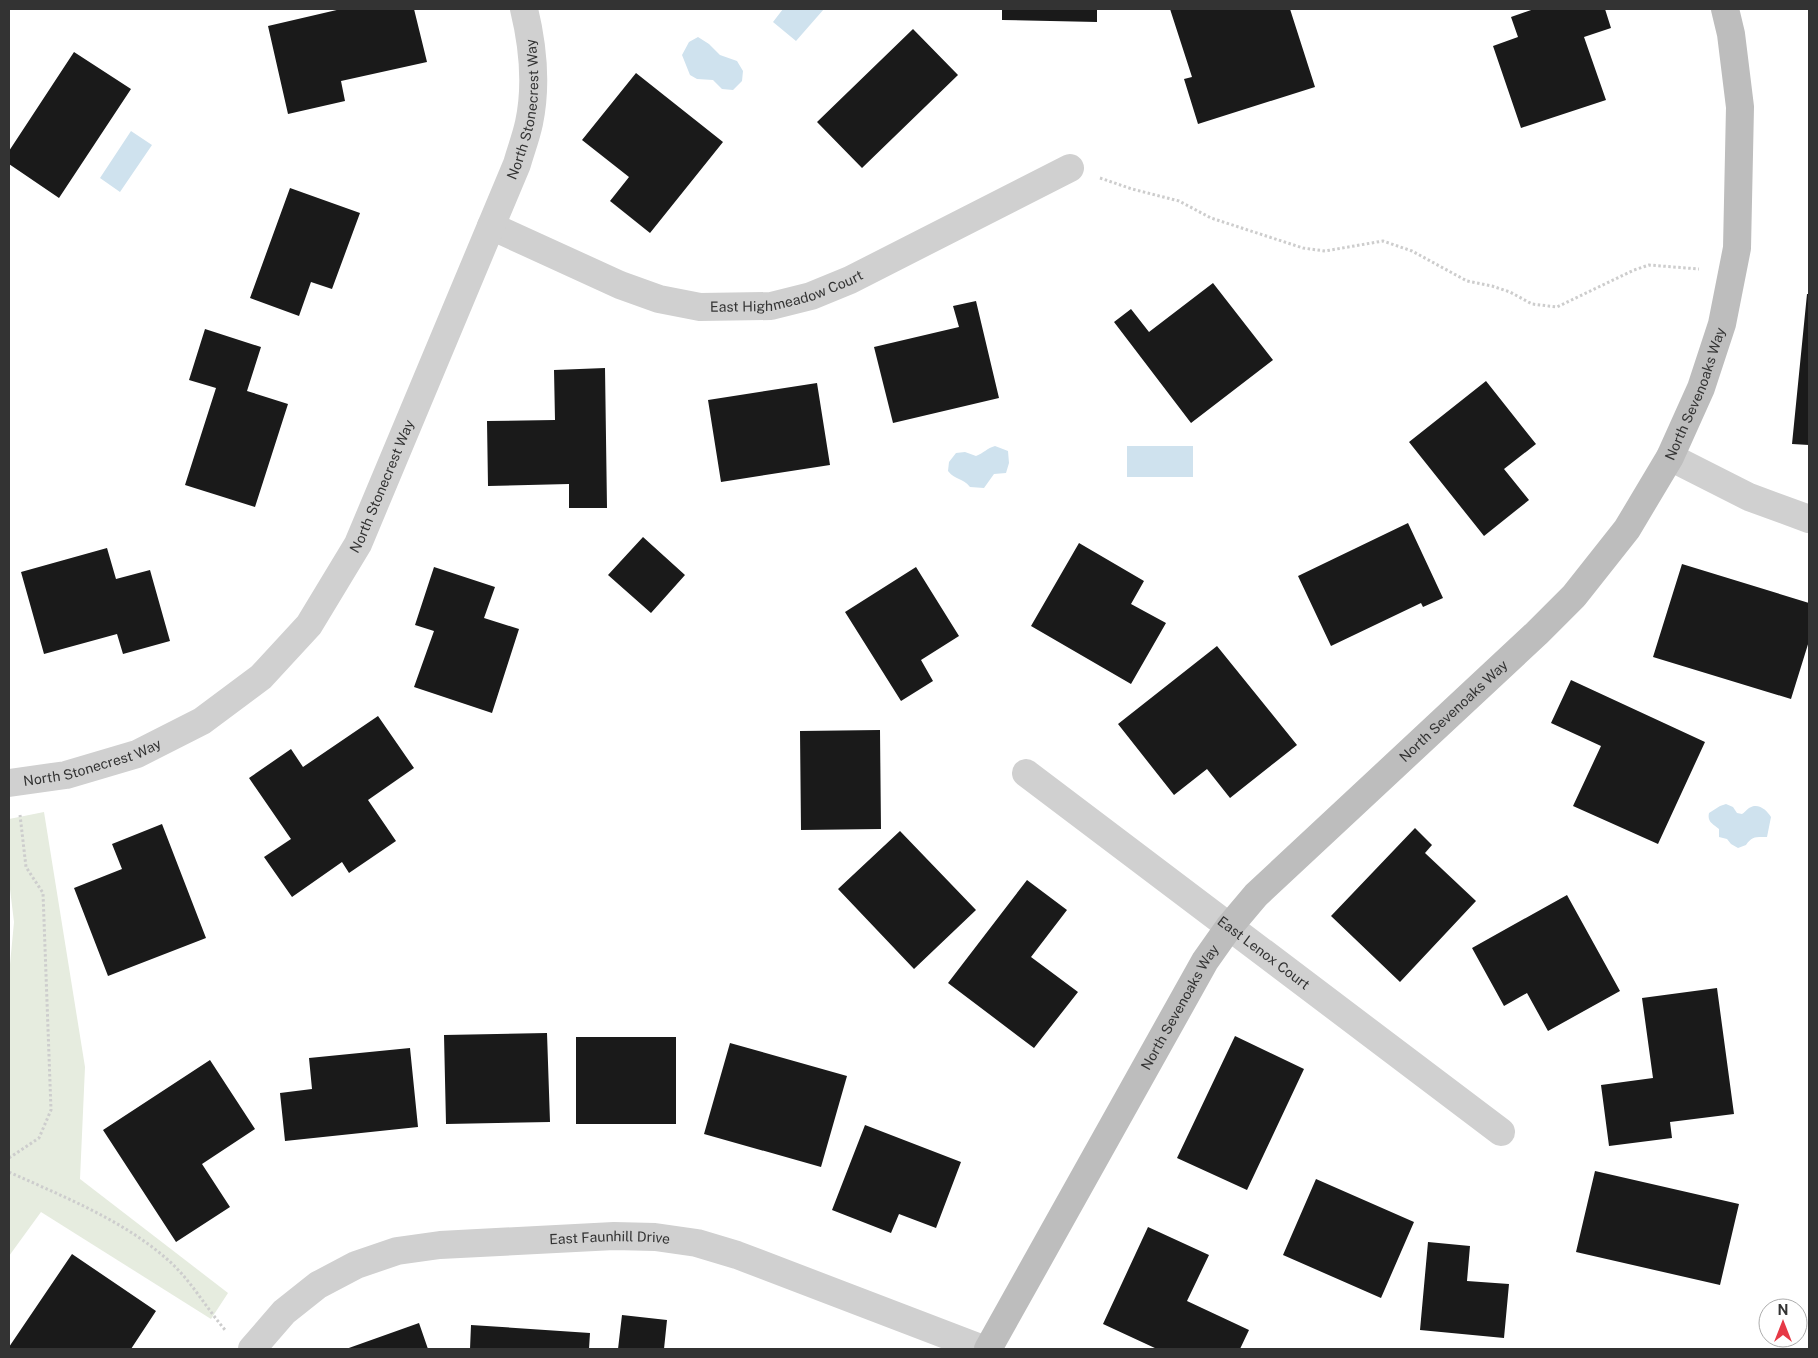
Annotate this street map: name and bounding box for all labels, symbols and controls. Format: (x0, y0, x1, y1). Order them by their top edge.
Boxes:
street label: North Stonecrest Way (503, 38, 541, 182)
street label: East Highmeadow Court (710, 267, 866, 315)
street label: North Sevenoaks Way (1662, 325, 1729, 463)
street label: North Stonecrest Way (346, 417, 417, 556)
street label: North Sevenoaks Way (1396, 656, 1511, 765)
street label: North Stonecrest Way (22, 735, 164, 789)
street label: East Lenox Court (1215, 913, 1313, 993)
street label: North Sevenoaks Way (1138, 941, 1222, 1073)
street label: East Faunhill Drive (549, 1228, 671, 1247)
north arrow (1758, 1298, 1808, 1348)
text: N (1778, 1302, 1788, 1318)

